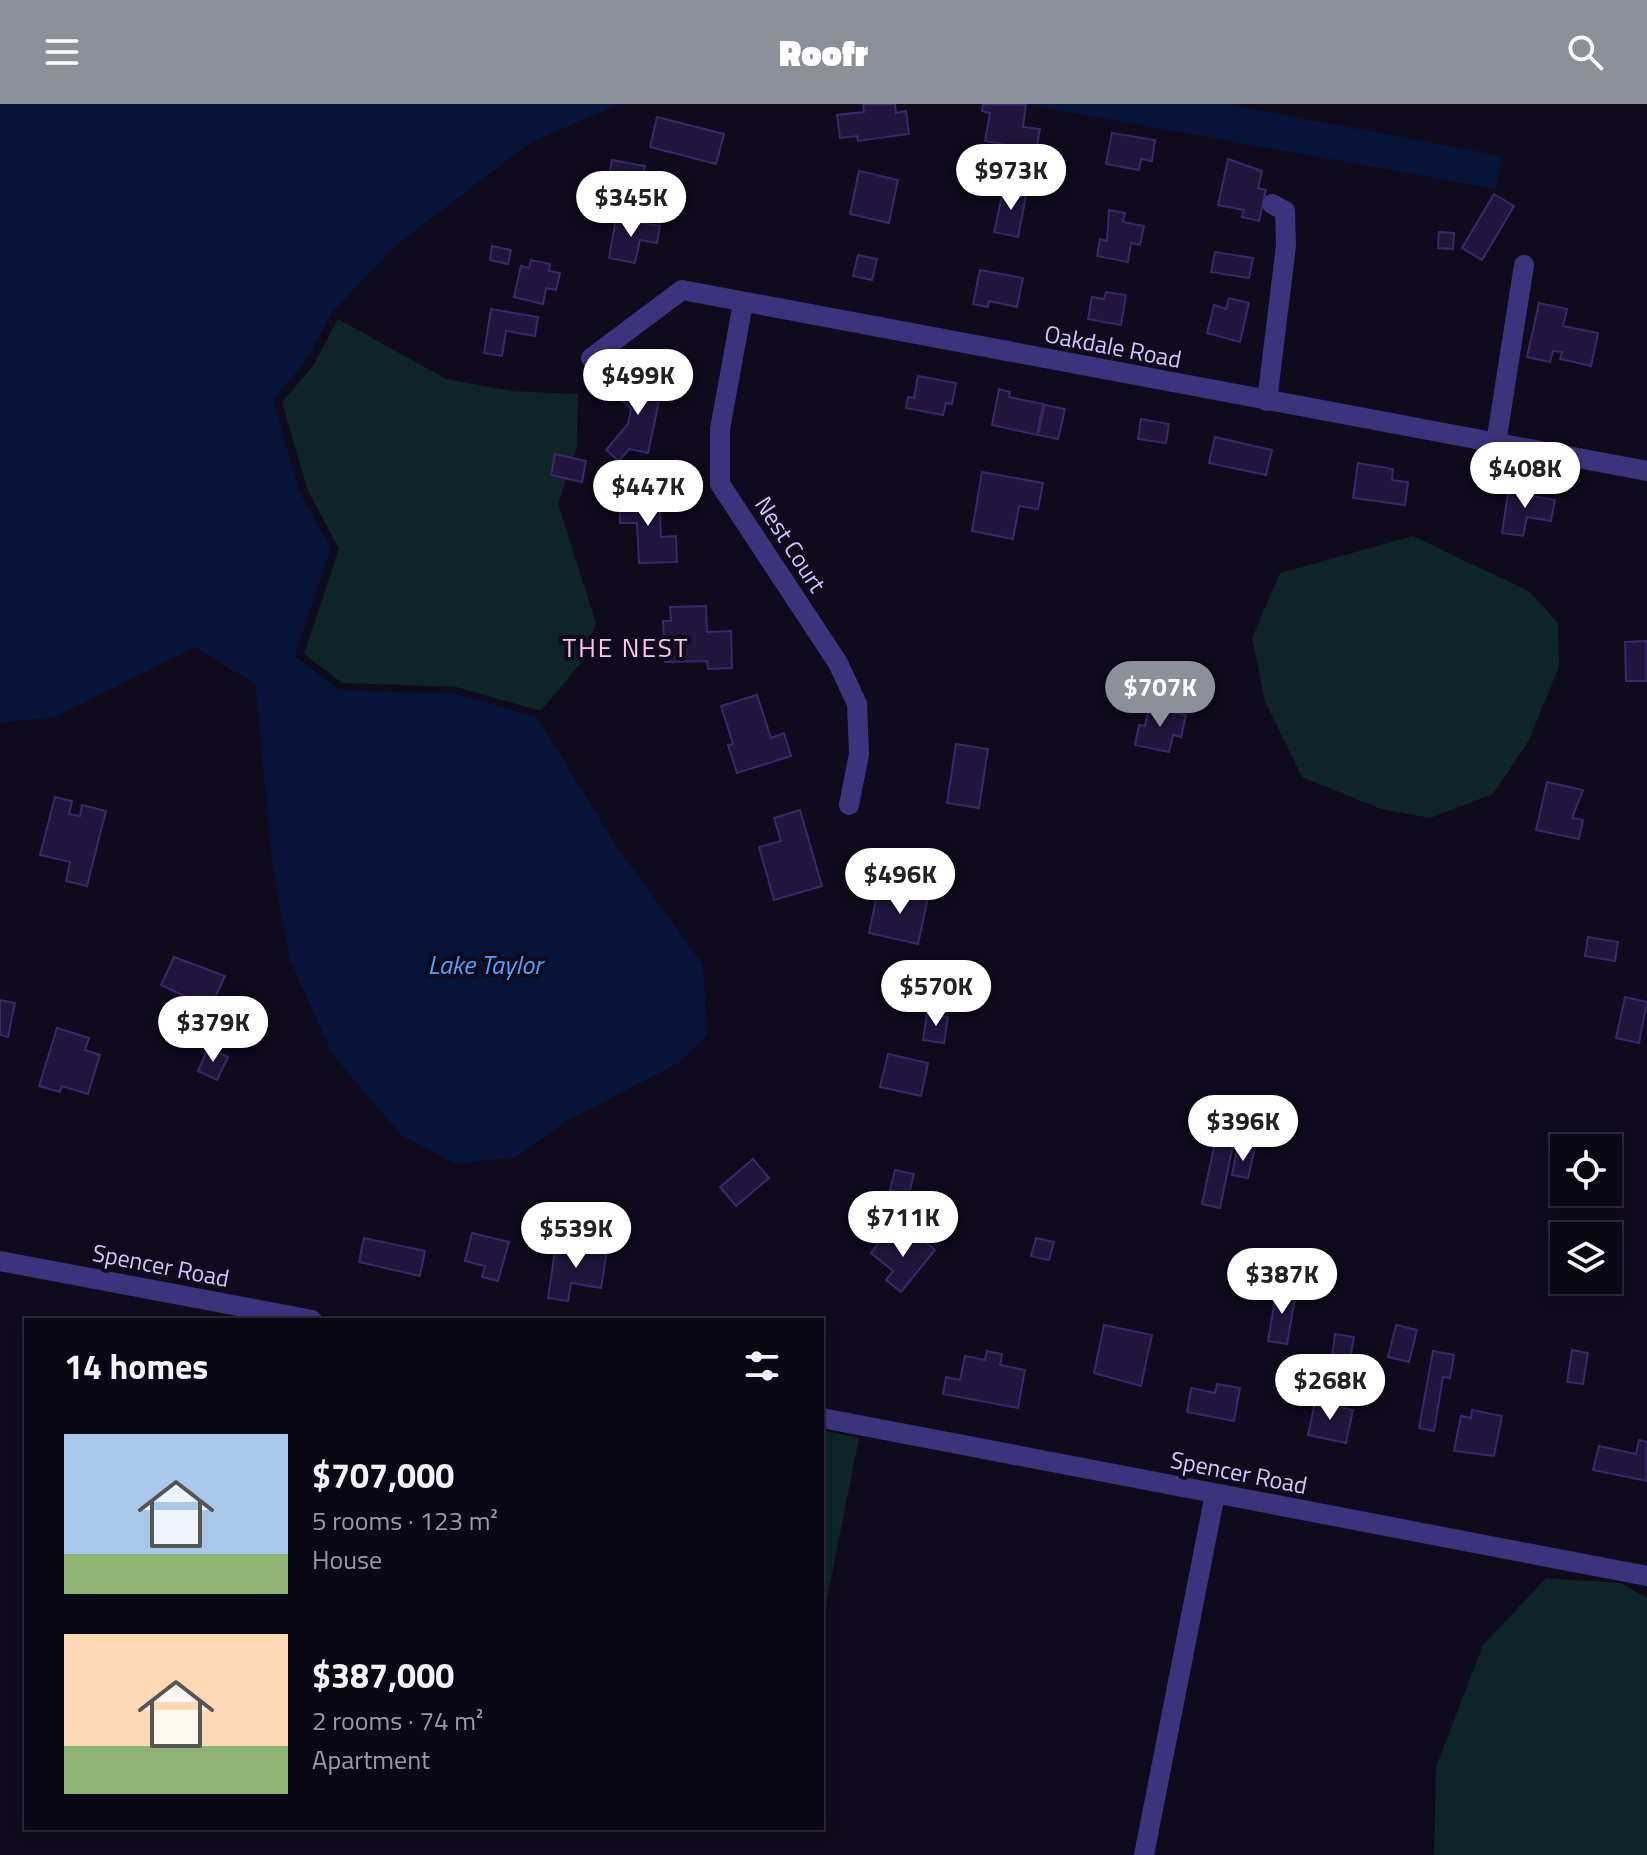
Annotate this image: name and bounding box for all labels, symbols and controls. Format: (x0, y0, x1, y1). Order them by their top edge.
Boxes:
text: Roofr (779, 25, 868, 80)
icon: menu (40, 30, 84, 74)
icon: search (1563, 30, 1607, 74)
pin: $973K (955, 144, 1067, 212)
text: $973K (974, 150, 1048, 189)
pin: $345K (575, 171, 687, 239)
text: $345K (594, 177, 668, 216)
street label: Oakdale Road (1041, 315, 1185, 377)
pin: $499K (582, 349, 694, 417)
text: $499K (601, 355, 675, 394)
pin: $408K (1469, 442, 1581, 510)
text: $408K (1488, 448, 1562, 487)
pin: $447K (592, 460, 704, 528)
text: $447K (611, 466, 685, 505)
street label: Nest Court (746, 489, 836, 600)
district label: THE NEST (563, 628, 689, 667)
pin: $707K (1104, 661, 1216, 729)
text: $707K (1123, 667, 1197, 706)
pin: $496K (844, 848, 956, 916)
text: $496K (863, 854, 937, 893)
water label: Lake Taylor (428, 945, 545, 984)
pin: $570K (880, 960, 992, 1028)
text: $570K (899, 966, 973, 1005)
pin: $379K (157, 996, 269, 1064)
text: $379K (176, 1002, 250, 1041)
pin: $396K (1187, 1095, 1299, 1163)
text: $396K (1206, 1101, 1280, 1140)
map controls (1550, 1134, 1622, 1294)
button: locate (1550, 1134, 1622, 1206)
pin: $711K (847, 1191, 959, 1259)
text: $711K (866, 1197, 940, 1236)
pin: $539K (520, 1202, 632, 1270)
text: $539K (539, 1208, 613, 1247)
button: layers (1550, 1222, 1622, 1294)
street label: Spencer Road (90, 1234, 232, 1296)
pin: $387K (1226, 1248, 1338, 1316)
text: $387K (1245, 1254, 1319, 1293)
text: 14 homes (64, 1340, 208, 1392)
icon: filters (740, 1344, 784, 1388)
pin: $268K (1274, 1354, 1386, 1422)
text: $268K (1293, 1360, 1367, 1399)
street label: Spencer Road (1168, 1441, 1310, 1503)
text: $707,000 (312, 1449, 454, 1501)
icon: home (128, 1466, 224, 1562)
text: 5 rooms · 123 m² (312, 1501, 498, 1540)
text: House (312, 1540, 382, 1579)
text: $387,000 (312, 1649, 454, 1701)
icon: home (128, 1666, 224, 1762)
text: 2 rooms · 74 m² (312, 1701, 483, 1740)
text: Apartment (312, 1740, 430, 1779)

